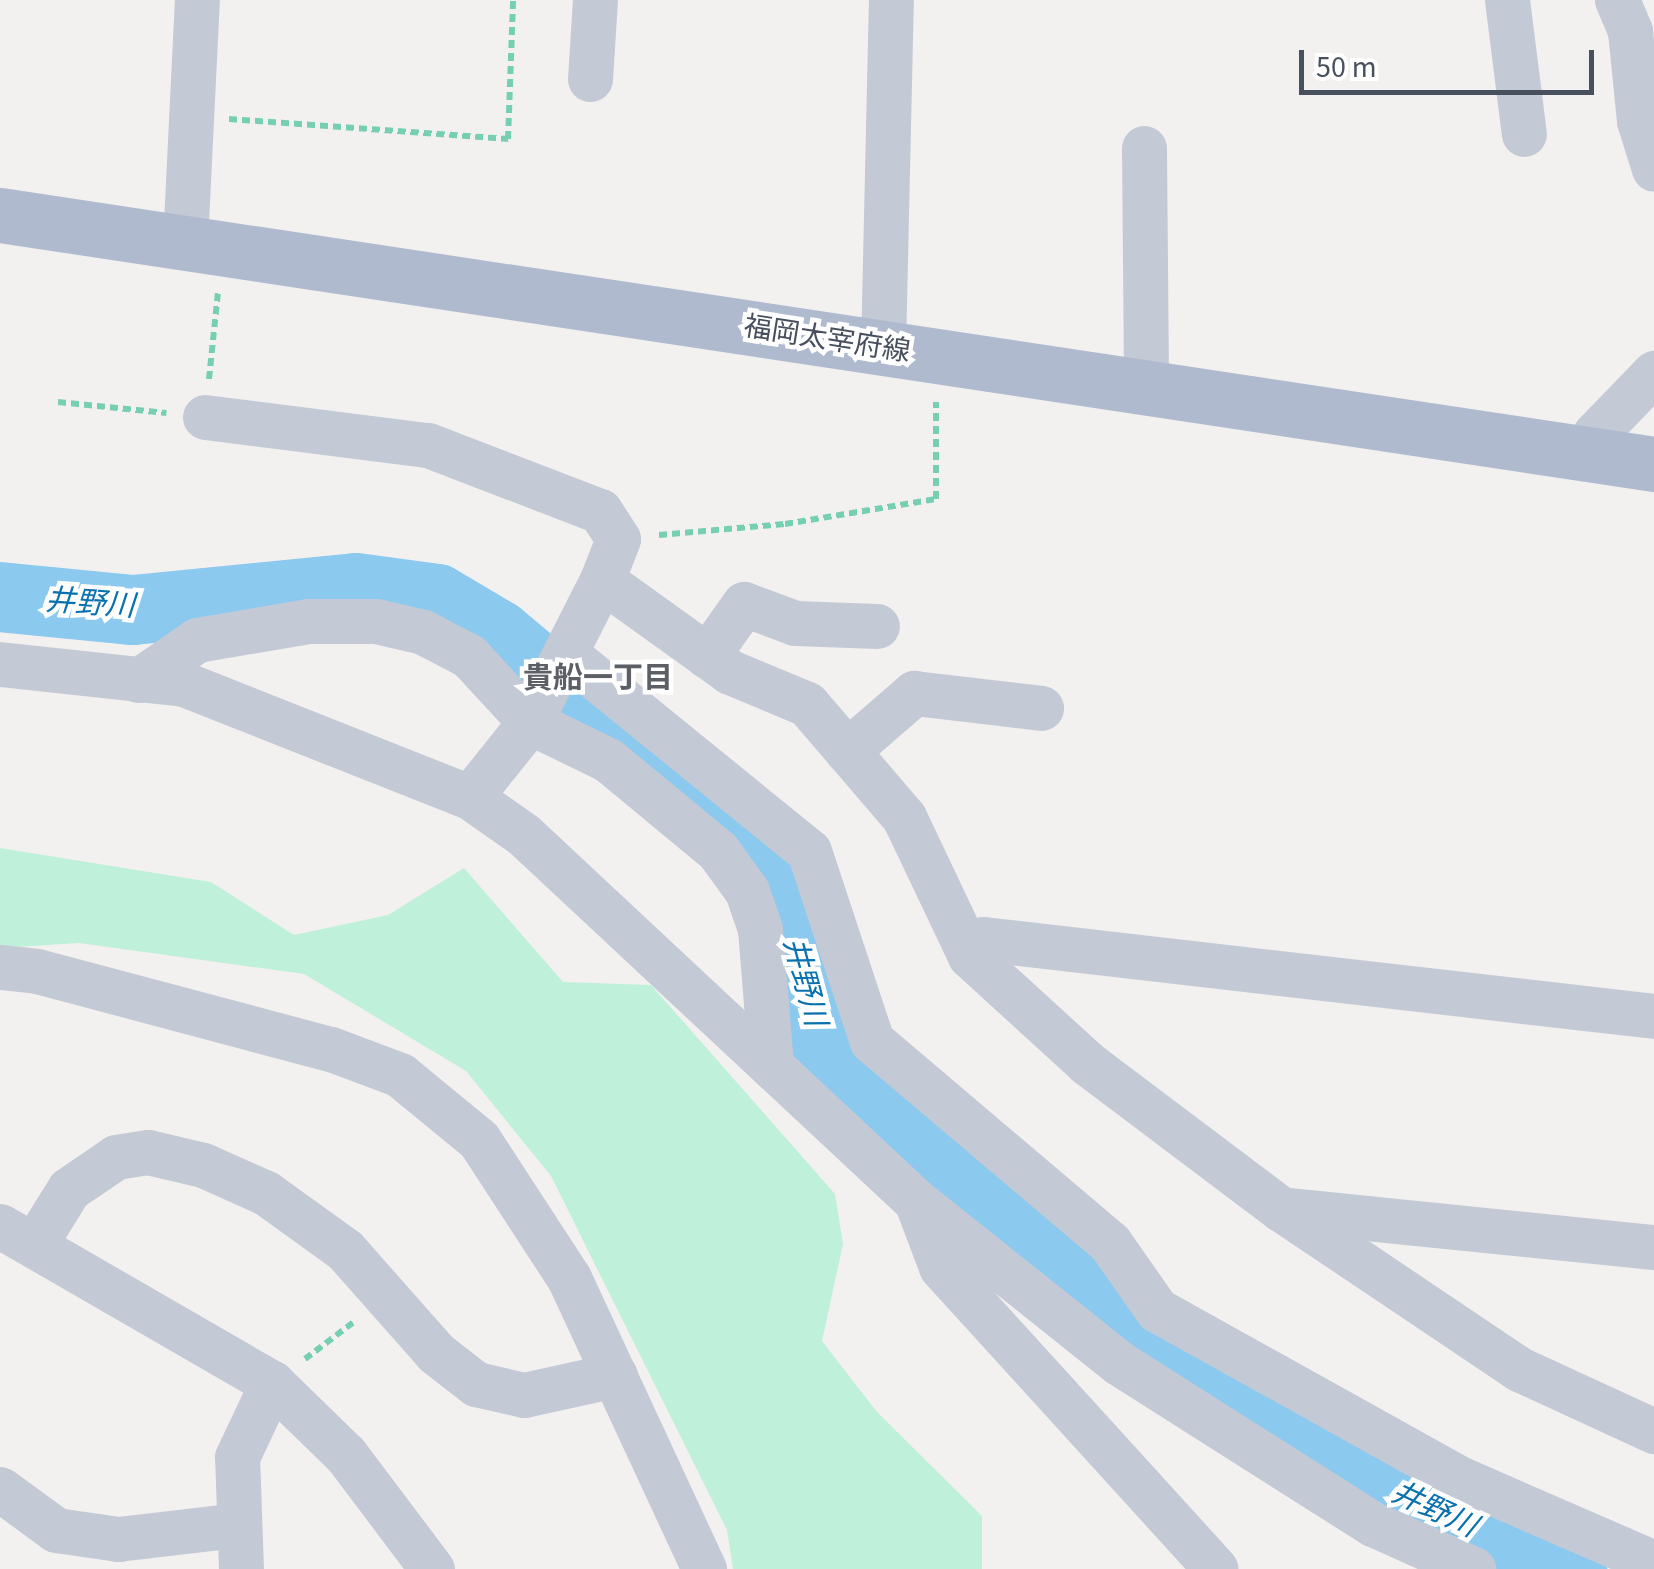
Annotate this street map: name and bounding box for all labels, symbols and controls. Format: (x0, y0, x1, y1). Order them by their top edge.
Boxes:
scale bar (1304, 30, 1599, 92)
text: 50 m (1316, 46, 1377, 89)
street label: 福岡太宰府線 (741, 309, 913, 369)
water label: 井野川 (44, 583, 136, 625)
district label: 貴船一丁目 (523, 661, 673, 697)
water label: 井野川 (775, 934, 833, 1030)
water label: 井野川 (1386, 1475, 1482, 1545)

